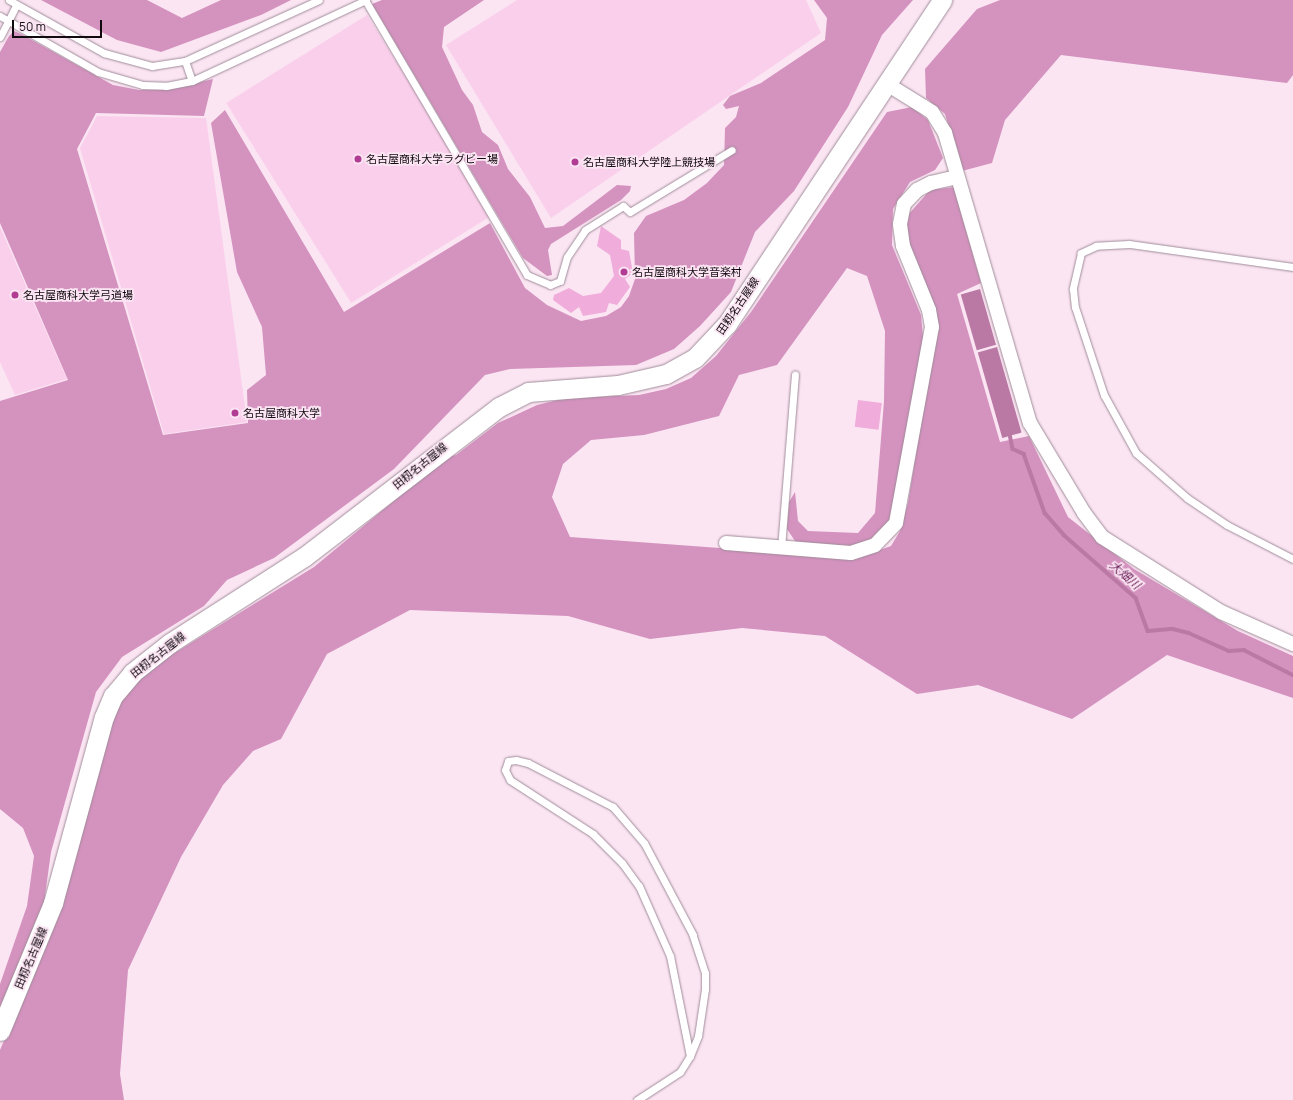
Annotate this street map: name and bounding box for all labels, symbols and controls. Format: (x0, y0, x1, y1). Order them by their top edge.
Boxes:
scale bar (14, 12, 104, 38)
text: 50 m (19, 18, 46, 35)
place label: 名古屋商科大学ラグビー場 (366, 152, 498, 166)
marker: 名古屋商科大学ラグビー場 (353, 154, 363, 164)
place label: 名古屋商科大学陸上競技場 (583, 155, 715, 169)
marker: 名古屋商科大学陸上競技場 (570, 157, 580, 167)
place label: 名古屋商科大学音楽村 (632, 265, 742, 279)
marker: 名古屋商科大学音楽村 (619, 267, 629, 277)
street label: 田籾名古屋線 (714, 275, 762, 337)
place label: 名古屋商科大学弓道場 (23, 288, 133, 302)
marker: 名古屋商科大学弓道場 (10, 290, 20, 300)
place label: 名古屋商科大学 (243, 406, 320, 420)
marker: 名古屋商科大学 (230, 408, 240, 418)
street label: 田籾名古屋線 (390, 440, 450, 492)
water label: 大畑川 (1107, 558, 1143, 592)
street label: 田籾名古屋線 (128, 629, 188, 681)
street label: 田籾名古屋線 (12, 925, 50, 991)

